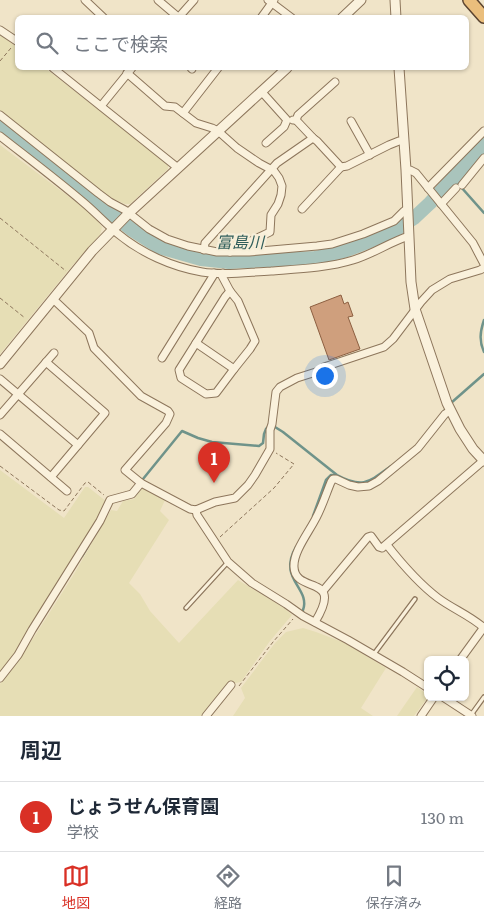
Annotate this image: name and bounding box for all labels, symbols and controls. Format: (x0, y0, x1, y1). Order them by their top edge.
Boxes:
search box (15, 15, 469, 70)
icon: search (33, 29, 61, 57)
text: ここで検索 (73, 29, 168, 57)
water label: 富島川 (216, 229, 266, 253)
your location (312, 363, 338, 389)
pin: 1 (198, 442, 230, 483)
map controls (424, 656, 469, 701)
button: locate (424, 656, 469, 701)
text: 周辺 (20, 733, 62, 764)
text: じょうせん保育園 (67, 791, 219, 819)
text: 1 (33, 805, 39, 829)
text: 130 m (421, 805, 464, 829)
text: 学校 (67, 819, 99, 843)
tab: 地図 (62, 862, 90, 912)
tab: 経路 (214, 862, 242, 912)
tab: 保存済み (366, 862, 422, 912)

